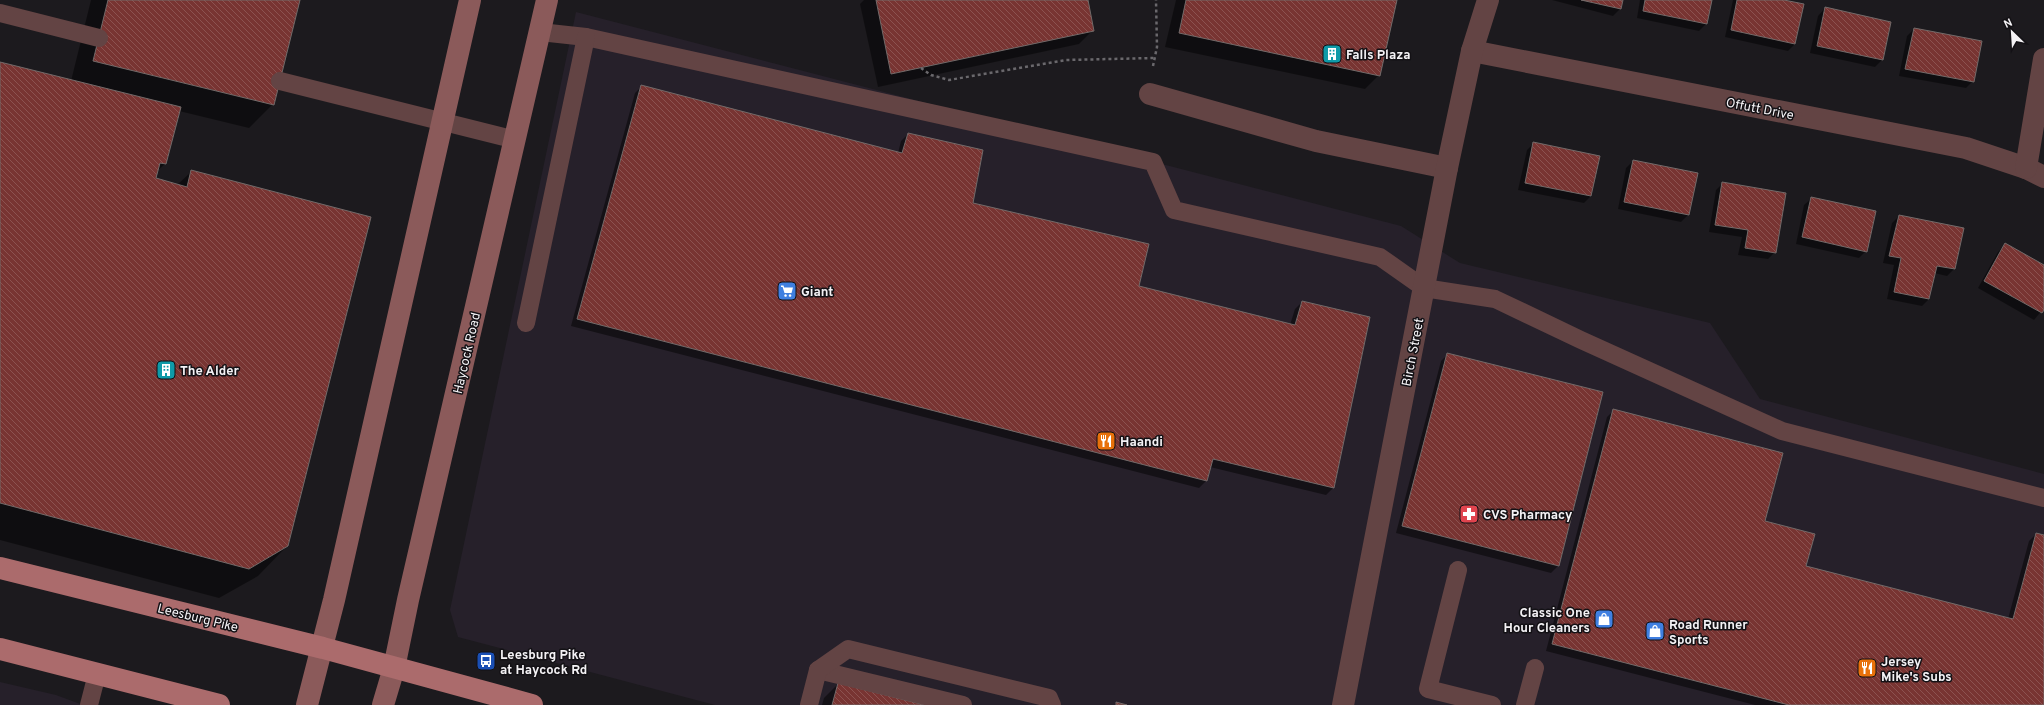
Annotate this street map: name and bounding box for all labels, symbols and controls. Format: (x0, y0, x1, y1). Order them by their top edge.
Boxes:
north arrow (1992, 12, 2032, 52)
text: N (2002, 16, 2015, 32)
building icon: Falls Plaza (1321, 43, 1343, 65)
place label: Falls Plaza (1346, 48, 1410, 64)
street label: Offutt Drive (1724, 96, 1795, 124)
supermarket icon: Giant (776, 280, 798, 302)
place label: Giant (801, 285, 833, 301)
street label: Haycock Road (451, 311, 485, 396)
street label: Birch Street (1400, 317, 1428, 388)
building icon: The Alder (155, 359, 177, 381)
place label: The Alder (180, 364, 239, 380)
restaurant icon: Haandi (1095, 430, 1117, 452)
place label: Haandi (1120, 435, 1163, 451)
pharmacy icon: CVS Pharmacy (1458, 503, 1480, 525)
place label: CVS Pharmacy (1483, 508, 1573, 524)
street label: Leesburg Pike (156, 601, 239, 637)
place label: Classic One Hour Cleaners (1504, 606, 1590, 637)
shop icon: Classic One Hour Cleaners (1593, 608, 1615, 630)
place label: Road Runner Sports (1669, 618, 1748, 649)
shop icon: Road Runner Sports (1644, 620, 1666, 642)
place label: Leesburg Pike at Haycock Rd (500, 648, 587, 679)
bus stop icon: Leesburg Pike at Haycock Rd (475, 650, 497, 672)
place label: Jersey Mike's Subs (1881, 655, 1952, 686)
restaurant icon: Jersey Mike's Subs (1856, 657, 1878, 679)

